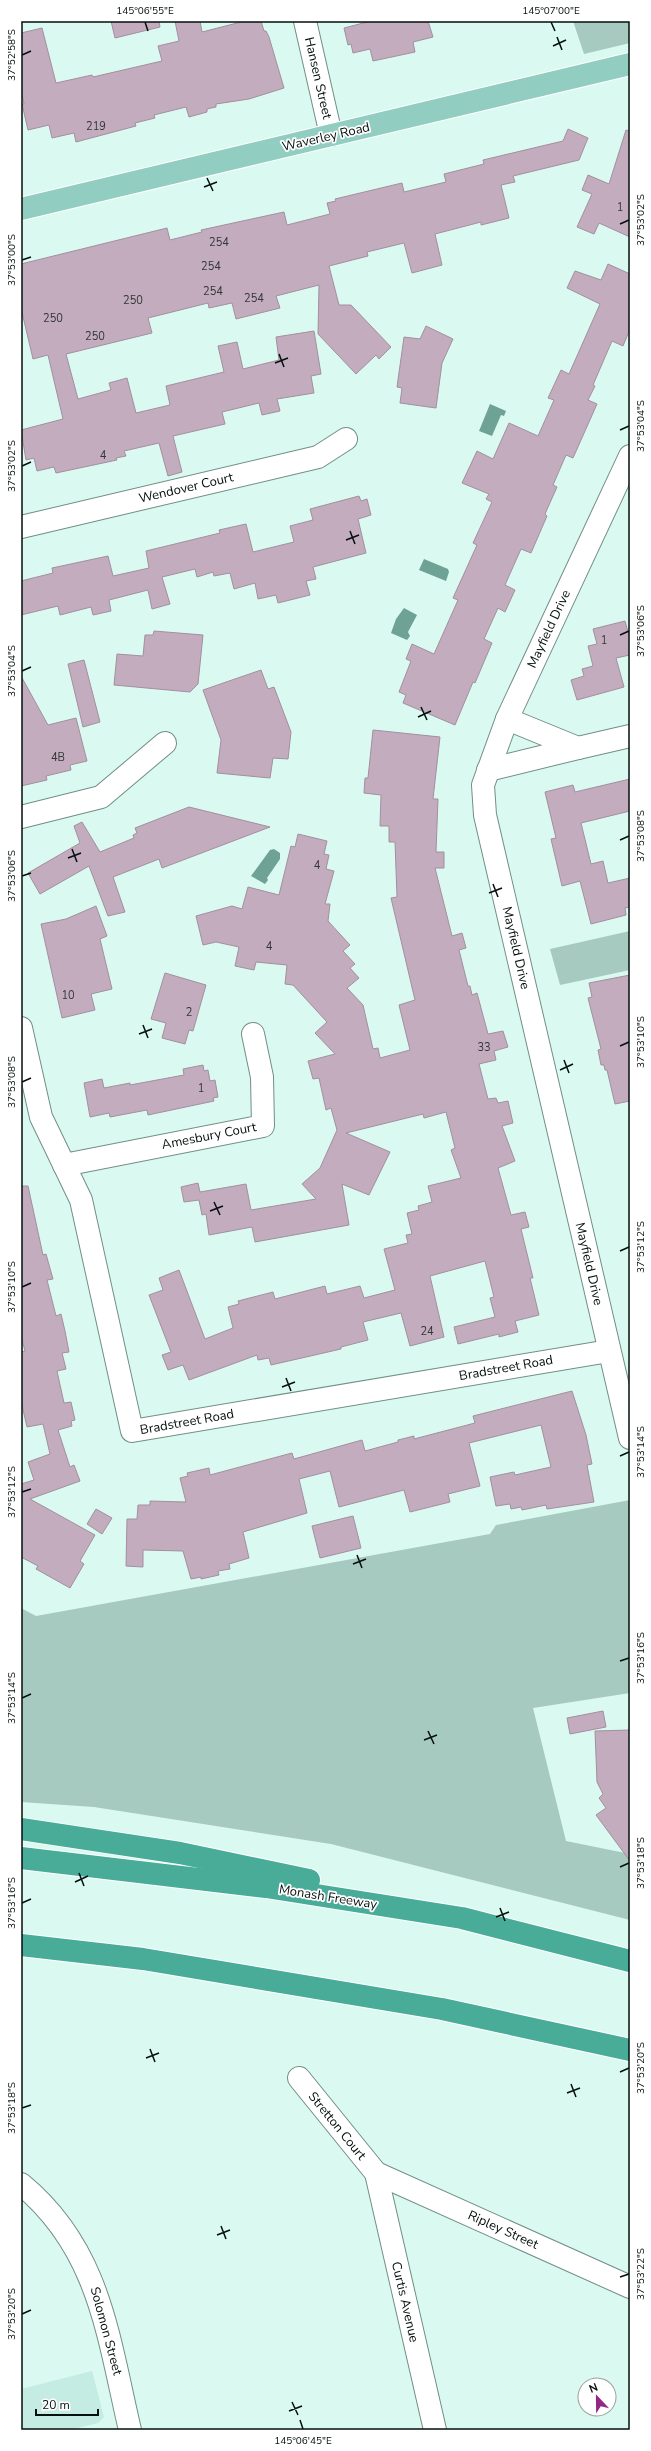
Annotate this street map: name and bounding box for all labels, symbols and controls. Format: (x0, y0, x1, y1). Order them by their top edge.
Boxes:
text: 145°06'55"E (116, 4, 174, 18)
text: 145°07'00"E (522, 4, 580, 18)
text: 37°52'58"S (5, 29, 19, 81)
street label: Hansen Street (300, 35, 336, 121)
street label: Waverley Road (280, 118, 372, 156)
house number: 219 (86, 119, 106, 134)
text: 37°53'02"S (634, 194, 648, 246)
house number: 1 (617, 200, 623, 215)
text: 37°53'00"S (5, 234, 19, 286)
house number: 254 (209, 235, 229, 250)
house number: 254 (201, 259, 221, 274)
house number: 254 (203, 284, 223, 299)
house number: 254 (244, 291, 264, 306)
house number: 250 (123, 293, 143, 308)
house number: 250 (43, 311, 63, 326)
house number: 250 (85, 329, 105, 344)
text: 37°53'04"S (634, 400, 648, 452)
text: 37°53'02"S (5, 440, 19, 492)
house number: 4 (100, 448, 107, 463)
street label: Wendover Court (137, 468, 235, 508)
street label: Mayfield Drive (523, 587, 575, 671)
text: 37°53'06"S (634, 605, 648, 657)
house number: 1 (601, 633, 607, 648)
text: 37°53'04"S (5, 645, 19, 697)
house number: 4B (51, 750, 65, 765)
text: 37°53'08"S (634, 810, 648, 862)
text: 37°53'06"S (5, 850, 19, 902)
house number: 4 (314, 858, 321, 873)
street label: Mayfield Drive (498, 905, 534, 991)
house number: 4 (266, 939, 273, 954)
house number: 10 (61, 988, 75, 1003)
house number: 2 (186, 1005, 192, 1020)
text: 37°53'10"S (634, 1016, 648, 1068)
house number: 33 (477, 1040, 491, 1055)
text: 37°53'08"S (5, 1056, 19, 1108)
house number: 1 (198, 1081, 204, 1096)
street label: Amesbury Court (160, 1118, 258, 1154)
street label: Mayfield Drive (571, 1221, 607, 1307)
text: 37°53'12"S (634, 1221, 648, 1273)
text: 37°53'10"S (5, 1261, 19, 1313)
house number: 24 (420, 1324, 434, 1339)
street label: Bradstreet Road (458, 1351, 554, 1385)
street label: Bradstreet Road (139, 1405, 235, 1439)
text: 37°53'14"S (634, 1426, 648, 1478)
text: 37°53'12"S (5, 1466, 19, 1518)
text: 37°53'16"S (634, 1632, 648, 1684)
text: 37°53'14"S (5, 1672, 19, 1724)
text: 37°53'18"S (634, 1837, 648, 1889)
text: 37°53'16"S (5, 1877, 19, 1929)
street label: Monash Freeway (278, 1880, 379, 1914)
text: 37°53'20"S (634, 2042, 648, 2094)
text: 37°53'18"S (5, 2082, 19, 2134)
street label: Stretton Court (304, 2088, 370, 2164)
street label: Ripley Street (465, 2206, 542, 2254)
text: 37°53'22"S (634, 2248, 648, 2300)
street label: Curtis Avenue (387, 2260, 423, 2344)
street label: Solomon Street (86, 2285, 127, 2378)
text: 37°53'20"S (5, 2288, 19, 2340)
north arrow (577, 2377, 617, 2417)
text: N (587, 2380, 600, 2397)
scale bar (36, 2391, 98, 2417)
text: 20 m (42, 2397, 70, 2413)
text: 145°06'45"E (274, 2434, 332, 2448)

